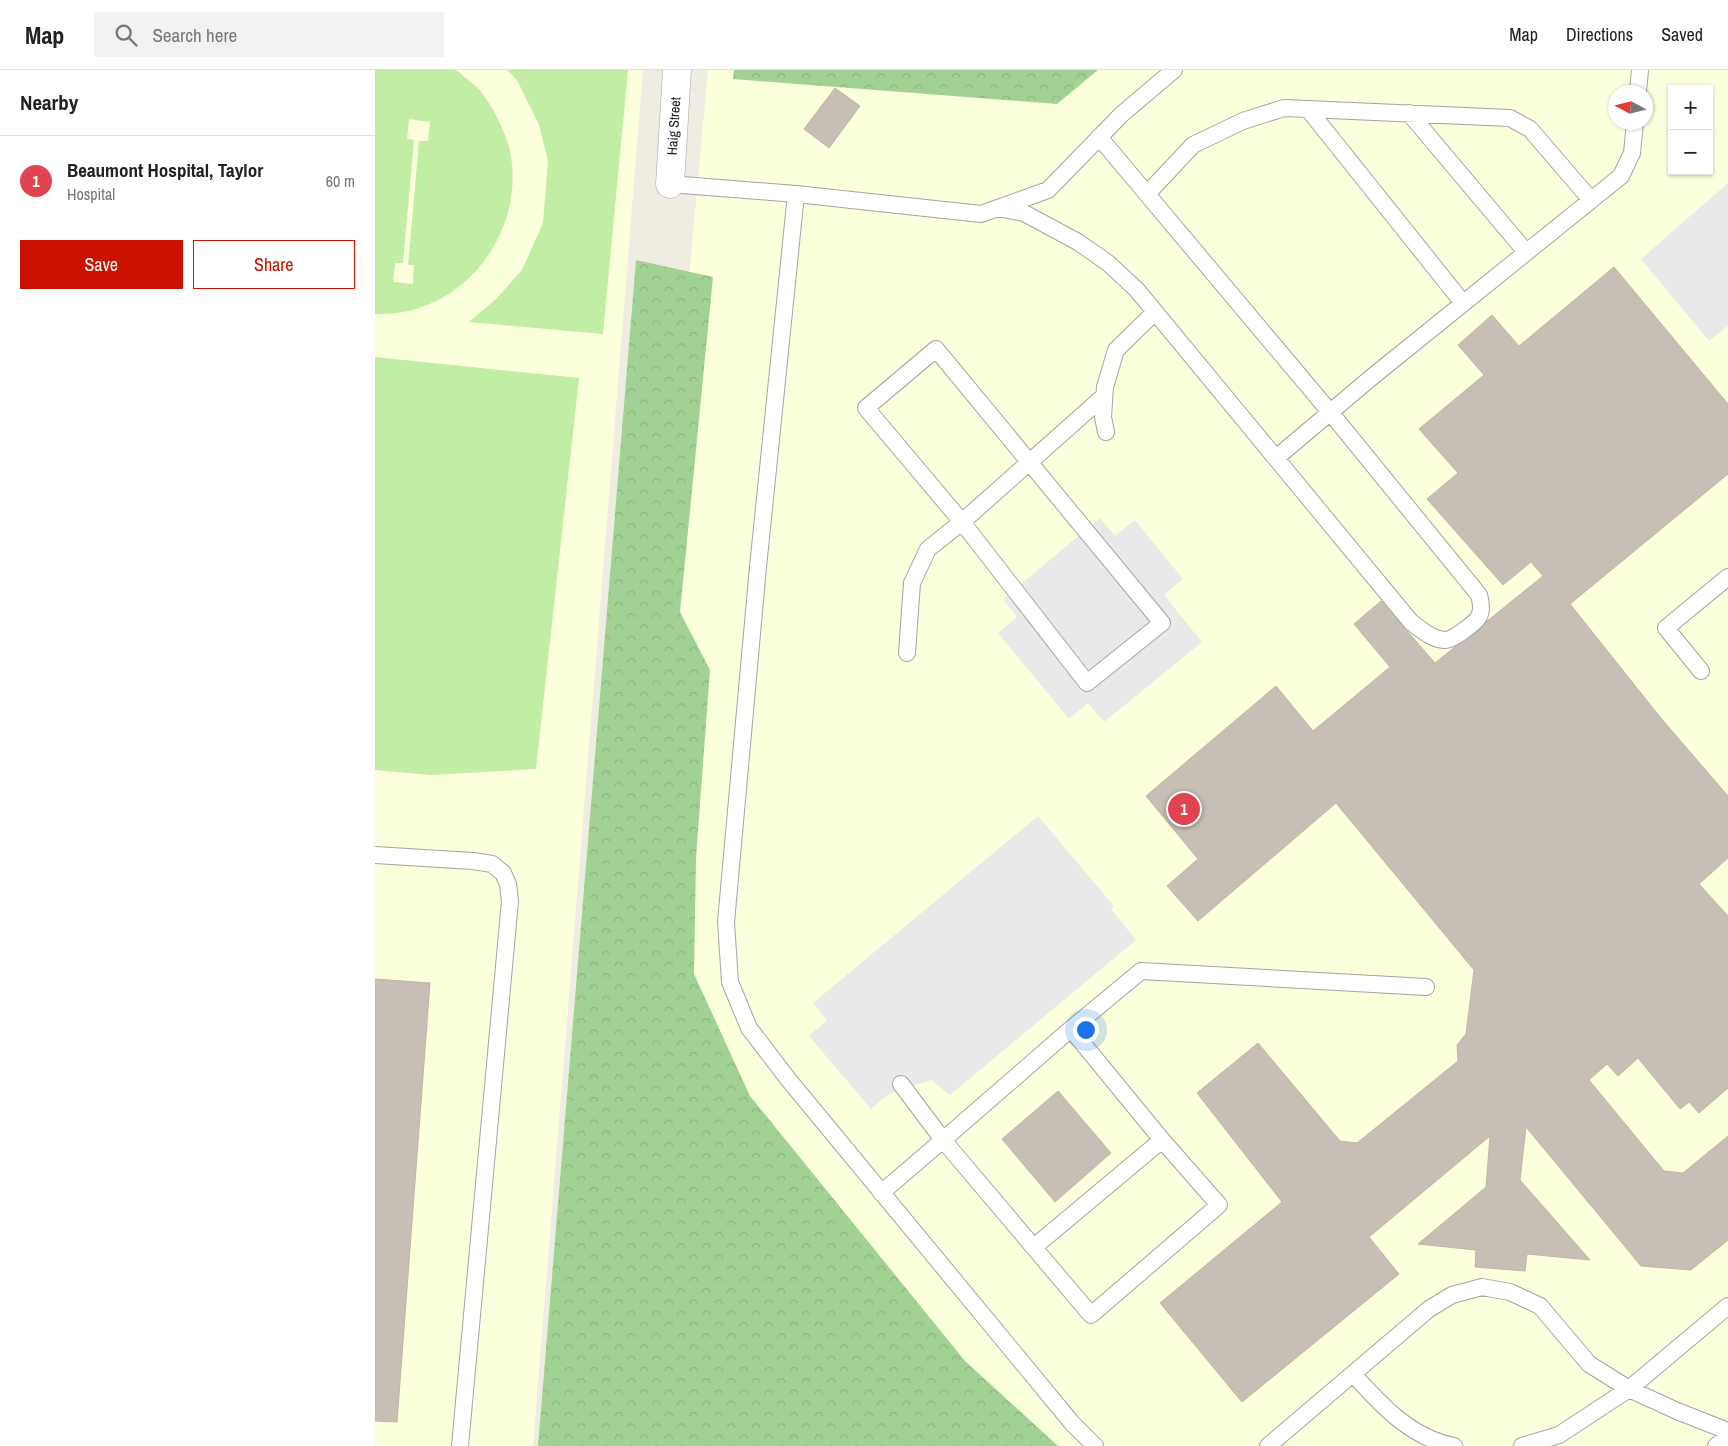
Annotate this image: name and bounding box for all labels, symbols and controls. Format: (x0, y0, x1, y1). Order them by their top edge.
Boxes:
search box (94, 12, 444, 57)
text: Map (25, 19, 64, 51)
icon: search (112, 21, 140, 49)
text: Search here (152, 22, 237, 48)
text: Map (1509, 22, 1538, 47)
text: Directions (1566, 22, 1633, 47)
text: Saved (1661, 22, 1703, 47)
north arrow (1608, 85, 1653, 130)
map controls (1668, 85, 1713, 175)
button: + (1668, 85, 1713, 130)
text: Nearby (20, 88, 78, 117)
street label: Haig Street (663, 97, 684, 156)
button: − (1668, 130, 1713, 175)
text: Beaumont Hospital, Taylor (67, 157, 263, 183)
text: 1 (32, 170, 40, 192)
text: 60 m (326, 170, 355, 192)
text: Hospital (67, 183, 115, 205)
button: Save (20, 240, 183, 289)
button: Share (193, 240, 355, 289)
pin: 1 (1168, 790, 1200, 828)
your location (1073, 1017, 1099, 1043)

